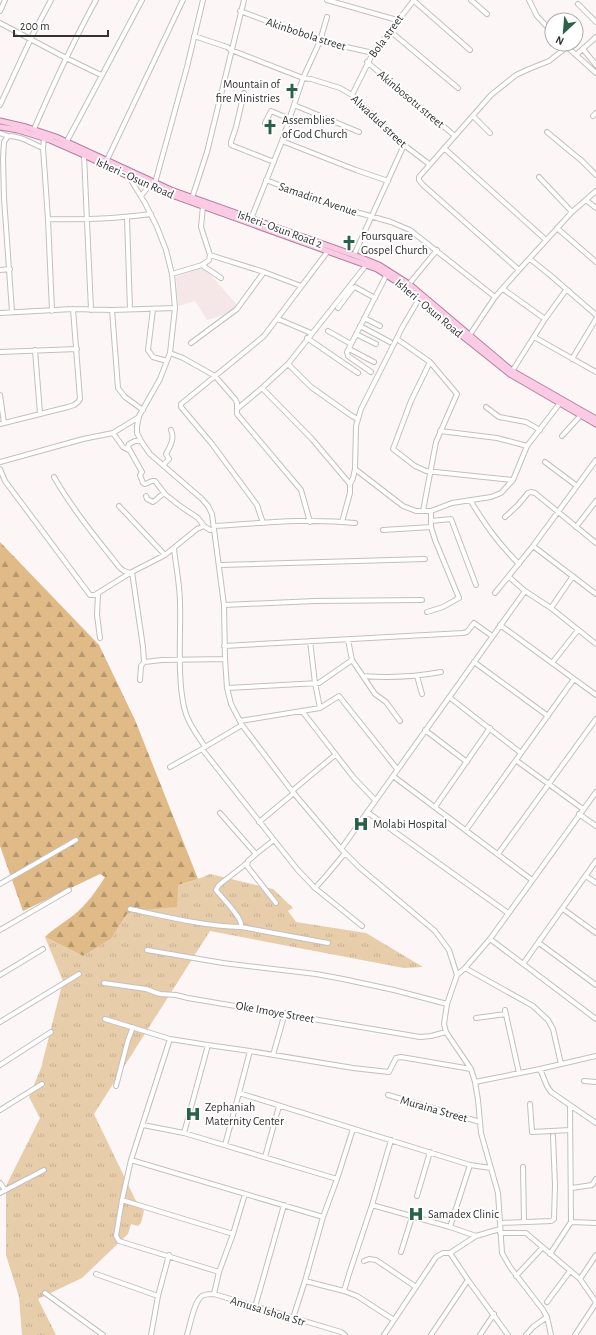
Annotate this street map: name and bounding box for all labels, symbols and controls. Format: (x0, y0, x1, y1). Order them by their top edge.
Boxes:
scale bar (14, 12, 108, 38)
street label: Bola street (367, 12, 406, 60)
north arrow (544, 12, 584, 52)
street label: Akinbobola street (265, 15, 348, 53)
text: 200 m (20, 20, 50, 32)
text: N (554, 34, 566, 47)
street label: Akinbosotu street (375, 68, 447, 130)
place label: Mountain of fire Ministries (215, 78, 281, 104)
church icon: Mountain of fire Ministries (283, 82, 301, 100)
street label: Alwadud street (349, 92, 409, 150)
place label: Assemblies of God Church (282, 114, 348, 140)
church icon: Assemblies of God Church (261, 118, 279, 136)
street label: Isheri - Osun Road (94, 155, 176, 201)
street label: Samadint Avenue (277, 180, 359, 218)
street label: Isheri- Osun Road 2 (236, 208, 324, 250)
place label: Foursquare Gospel Church (361, 230, 428, 256)
church icon: Foursquare Gospel Church (340, 234, 358, 252)
street label: Isheri - Osun Road (393, 276, 465, 340)
hospital icon: Molabi Hospital (352, 815, 370, 833)
place label: Molabi Hospital (373, 818, 447, 830)
street label: Oke Imoye Street (235, 999, 315, 1026)
street label: Muraina Street (399, 1094, 469, 1124)
place label: Zephaniah Maternity Center (205, 1101, 284, 1128)
hospital icon: Zephaniah Maternity Center (184, 1105, 202, 1123)
hospital icon: Samadex Clinic (407, 1205, 425, 1223)
place label: Samadex Clinic (428, 1208, 499, 1220)
street label: Amusa Ishola Str (229, 1294, 307, 1328)

